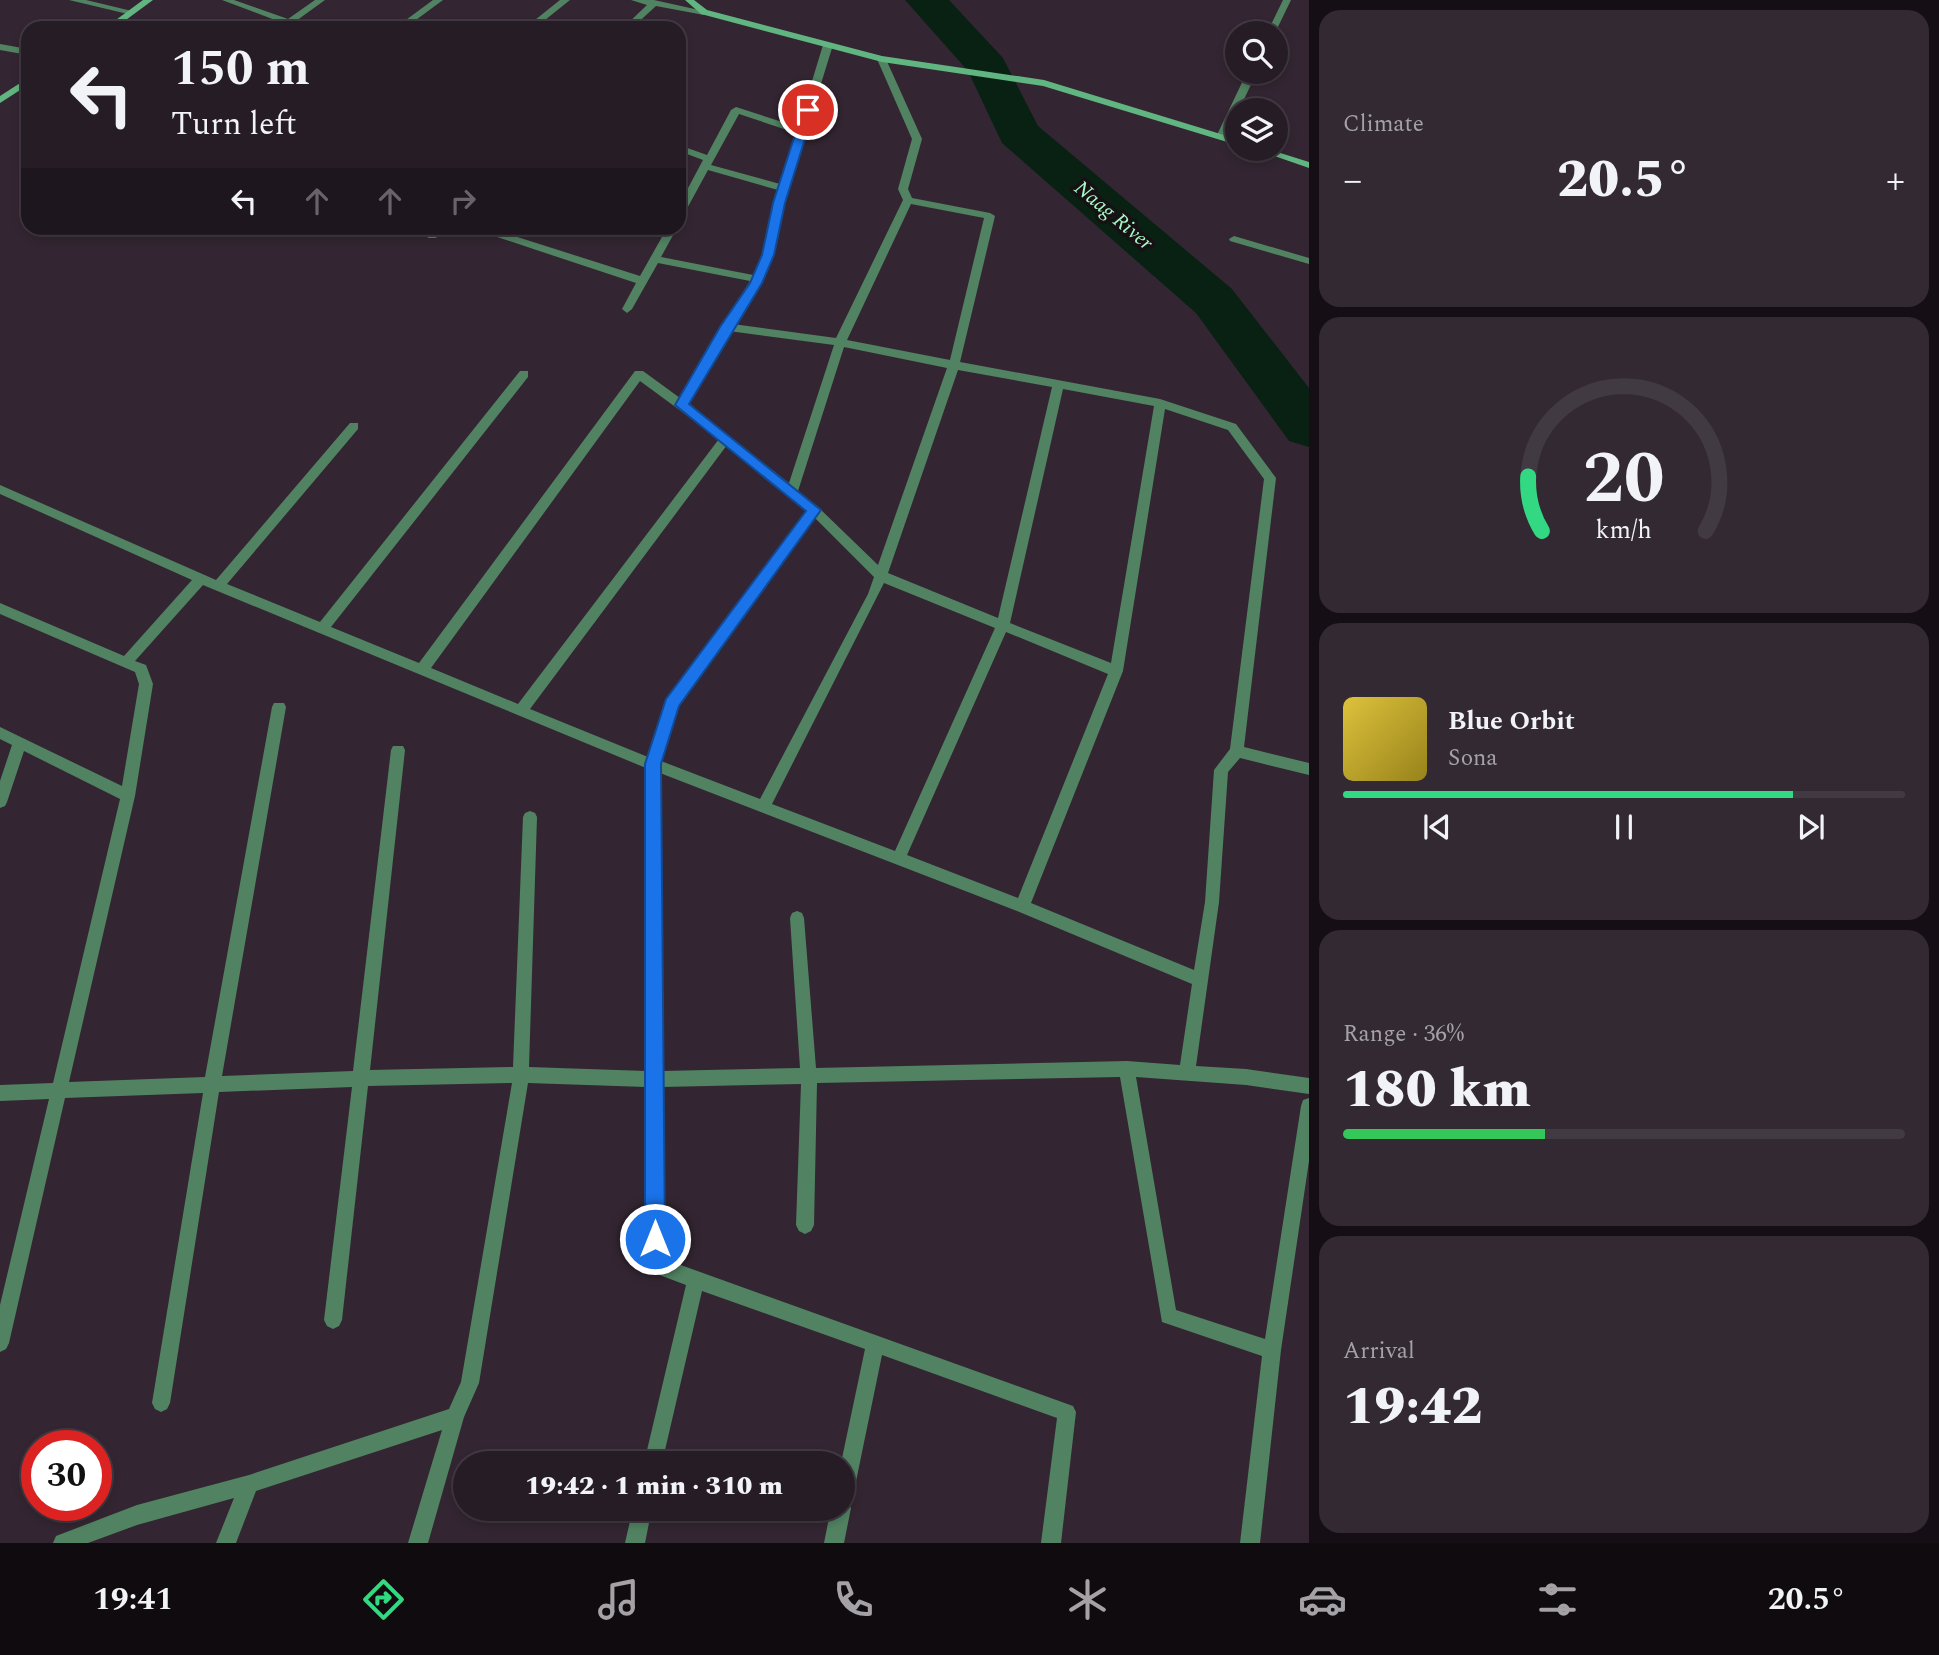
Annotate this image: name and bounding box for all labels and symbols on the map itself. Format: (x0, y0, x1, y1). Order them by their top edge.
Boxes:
pin (778, 80, 838, 140)
water label: Naag River (1067, 173, 1161, 259)
position arrow (618, 1202, 692, 1276)
speed limit sign: 30 (21, 1430, 112, 1521)

